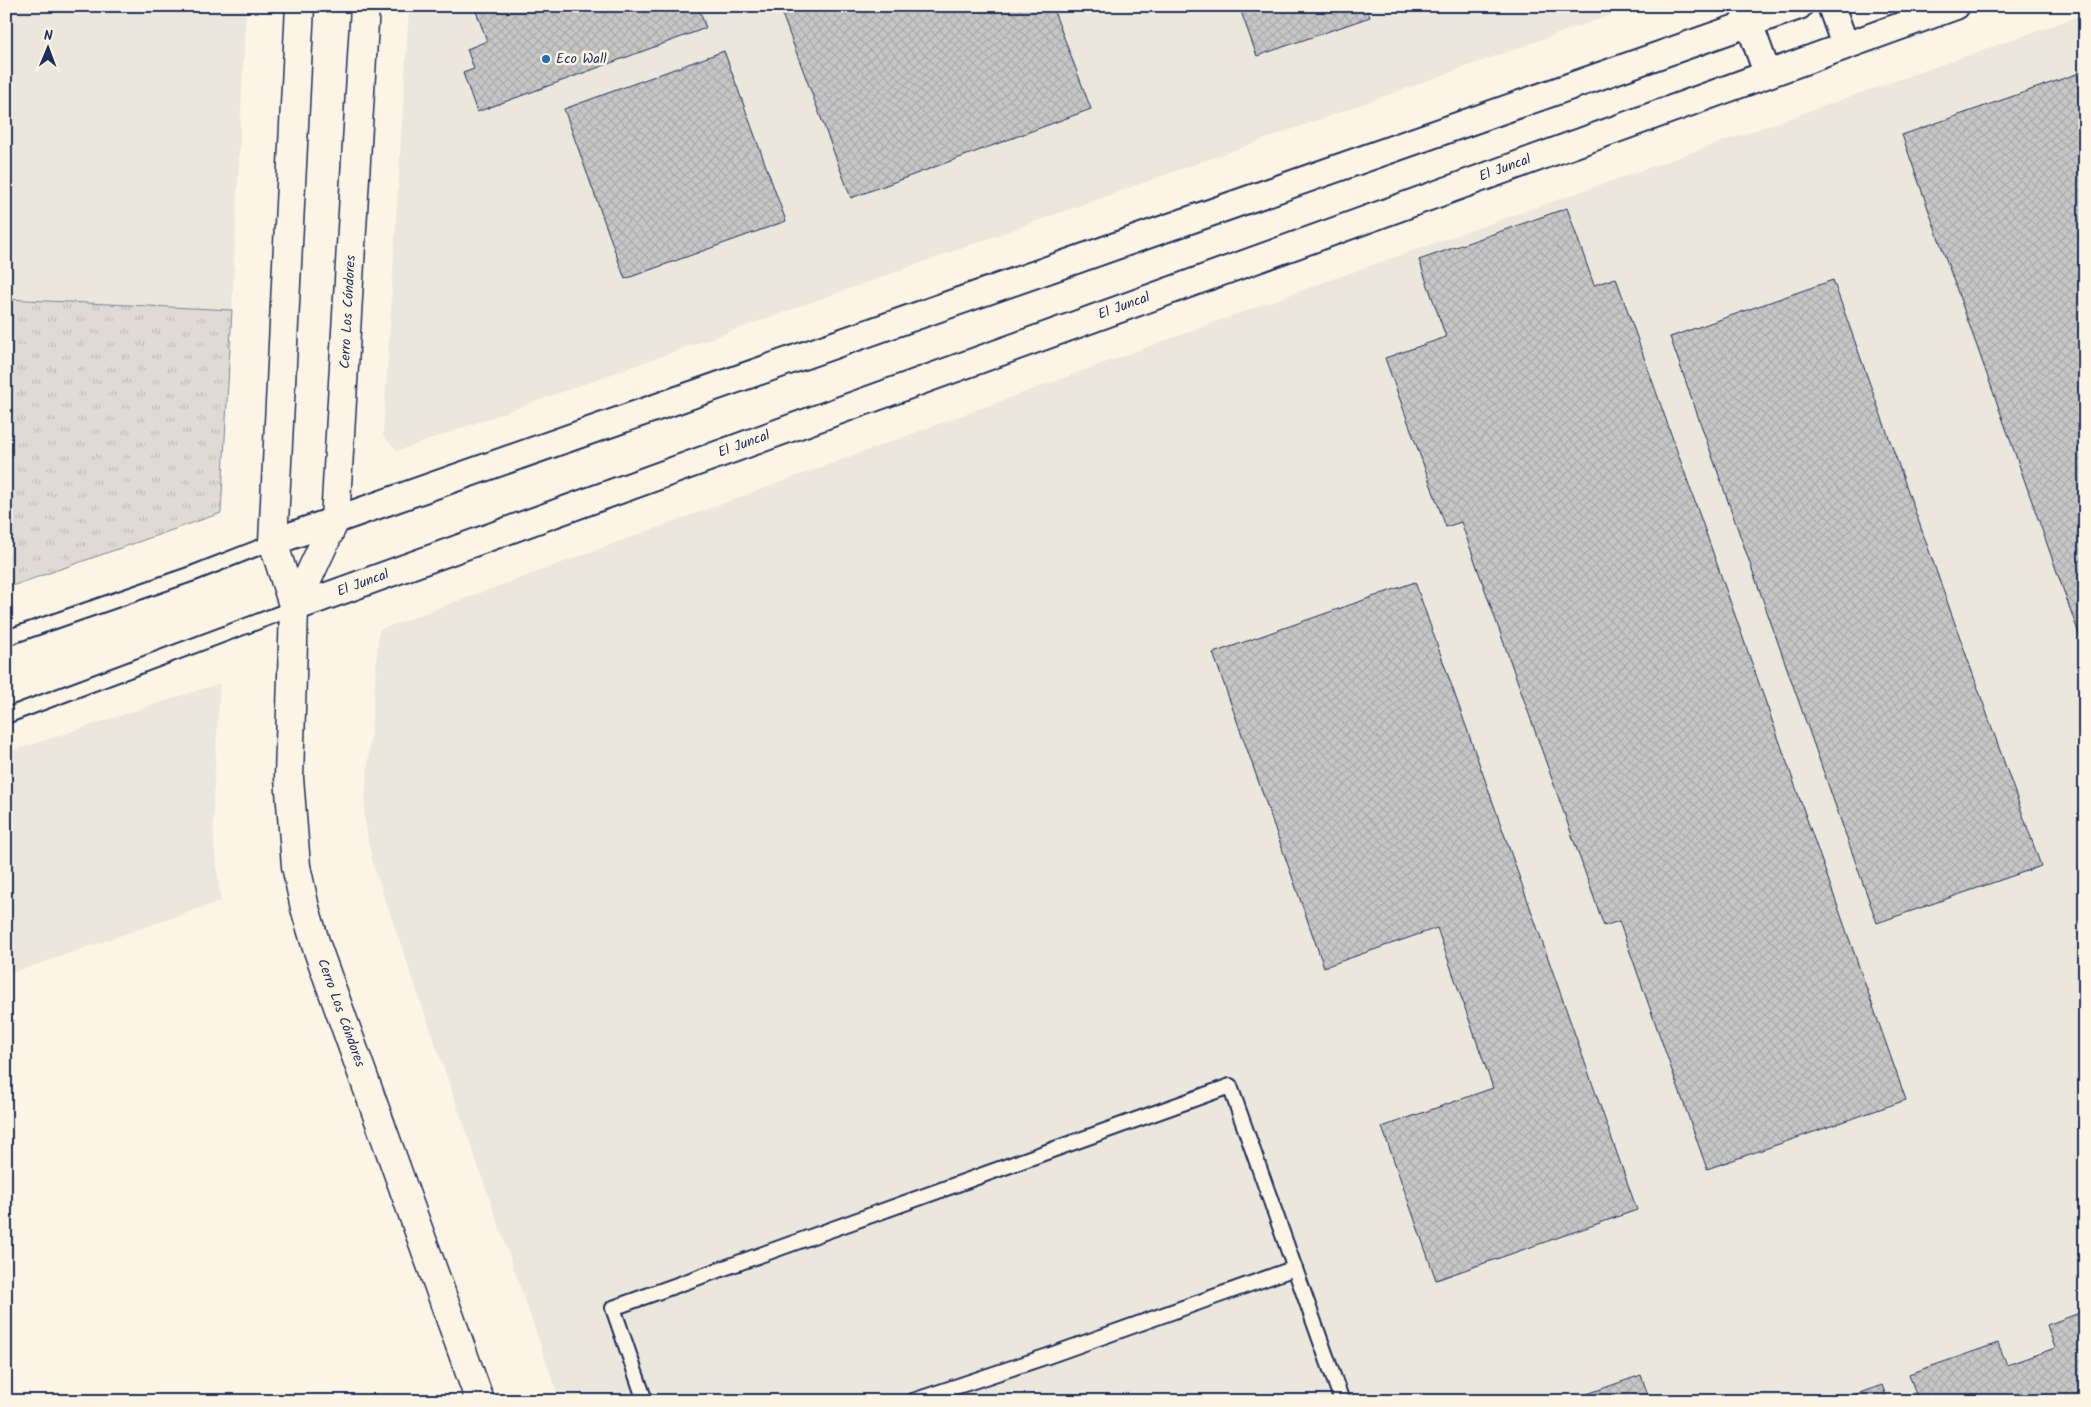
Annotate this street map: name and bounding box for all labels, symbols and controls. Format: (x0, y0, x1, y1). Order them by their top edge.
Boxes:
north arrow (22, 22, 72, 72)
text: N (44, 25, 53, 47)
place label: Eco Wall (556, 48, 607, 70)
marker: Eco Wall (540, 53, 552, 65)
street label: El Juncal (1476, 148, 1535, 188)
street label: Cerro Los Cóndores (334, 255, 362, 369)
street label: El Juncal (1095, 286, 1154, 326)
street label: El Juncal (715, 424, 774, 464)
street label: El Juncal (334, 563, 393, 603)
street label: Cerro Los Cóndores (311, 956, 371, 1070)

